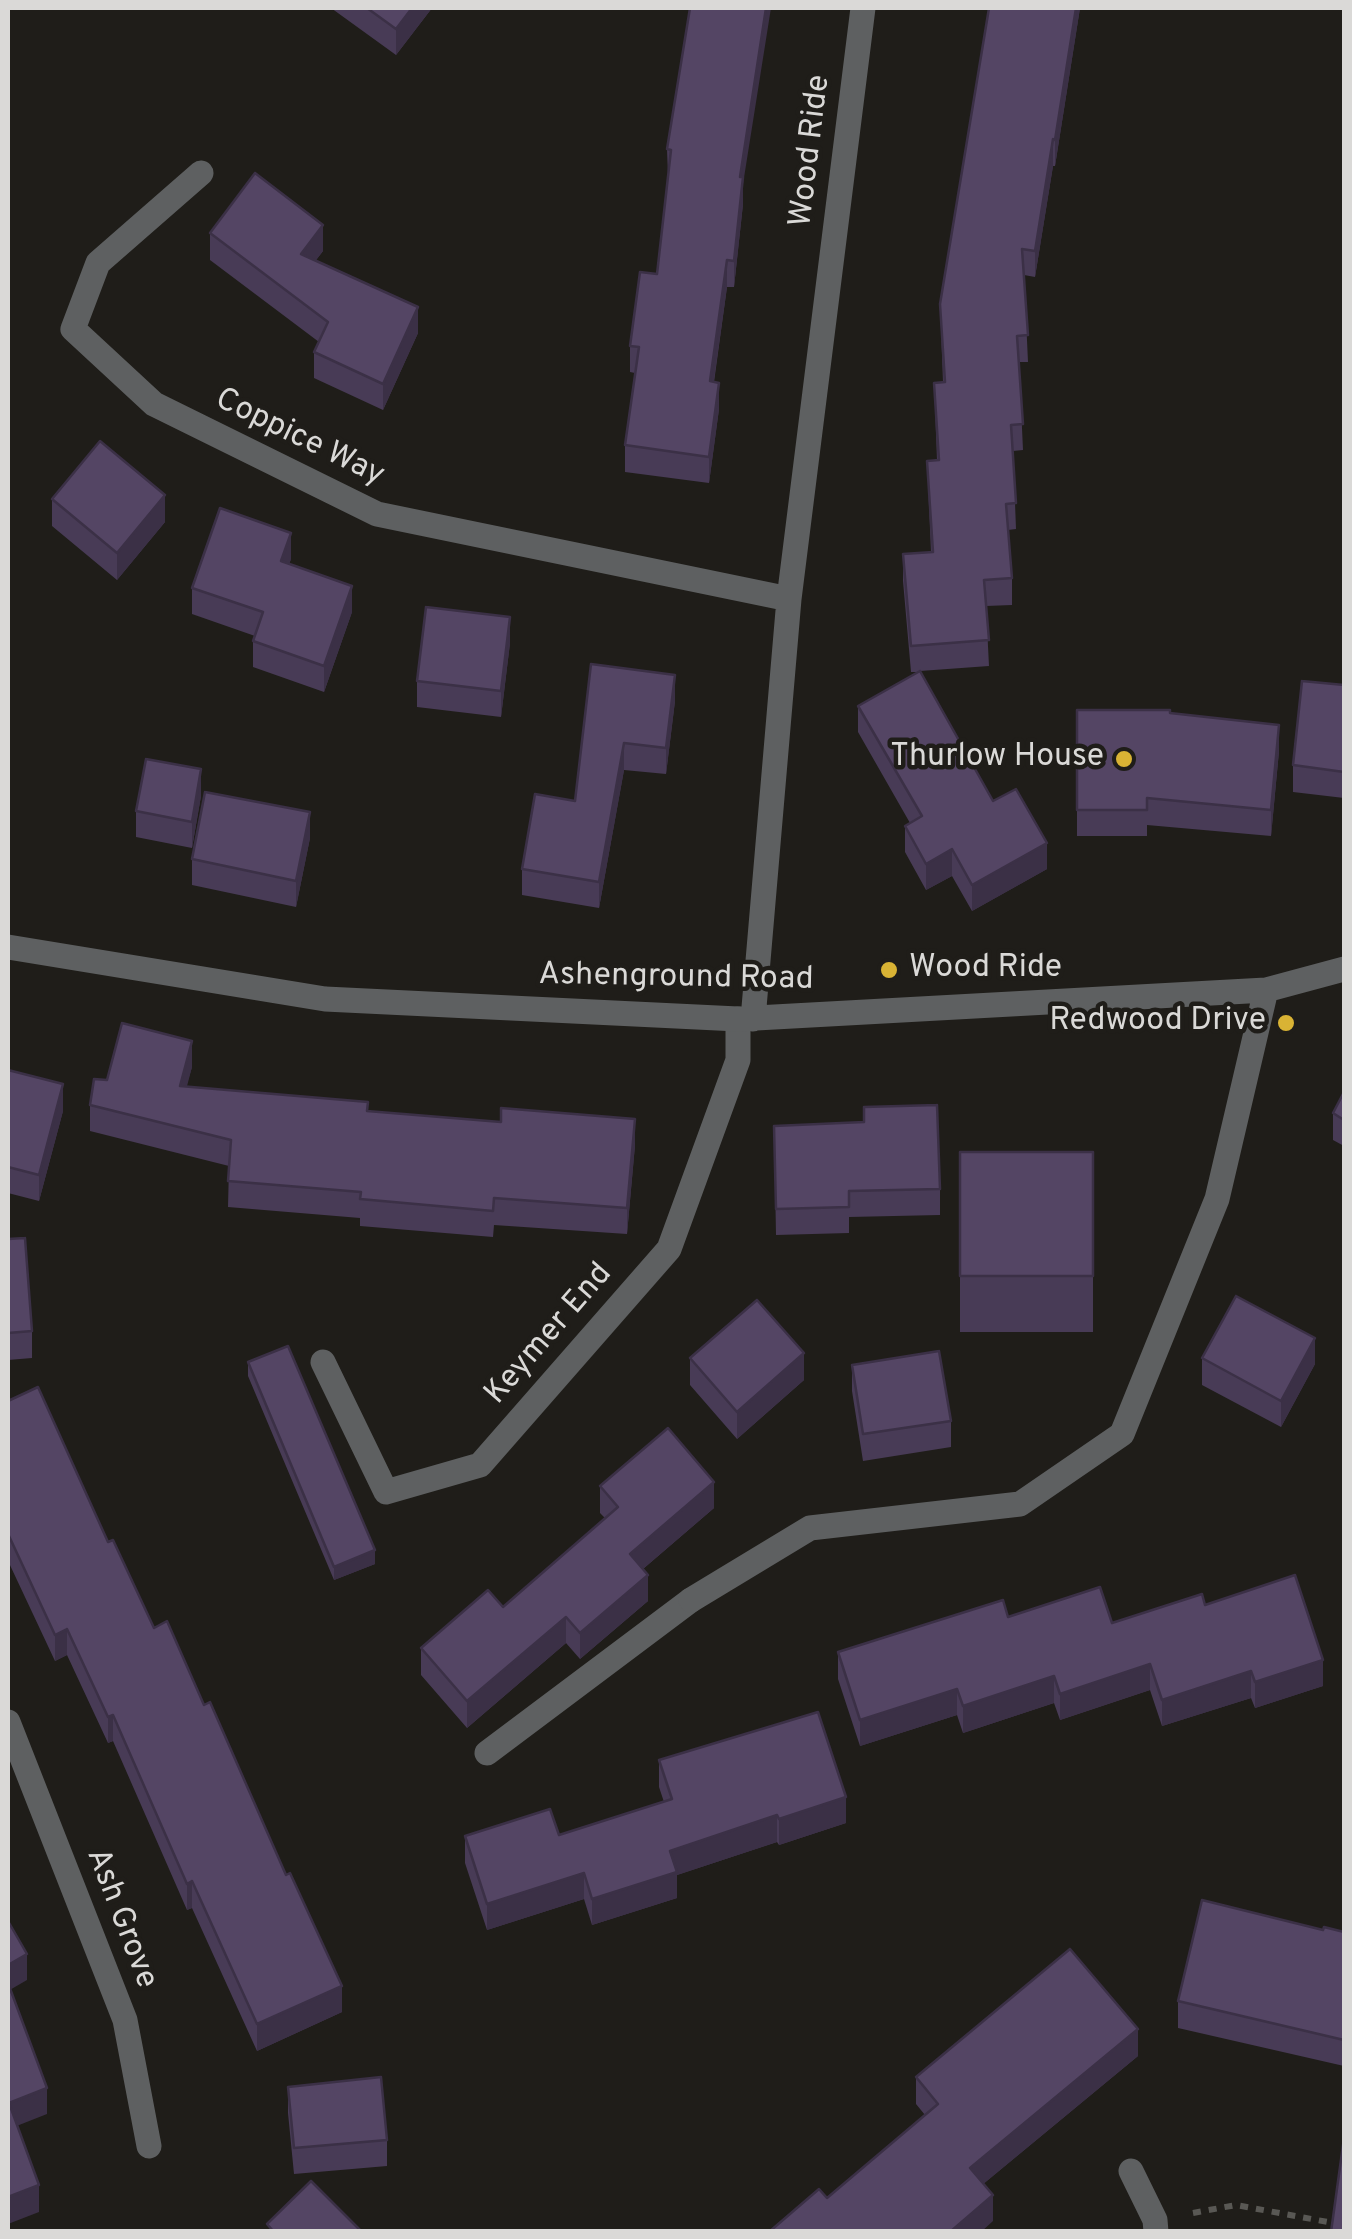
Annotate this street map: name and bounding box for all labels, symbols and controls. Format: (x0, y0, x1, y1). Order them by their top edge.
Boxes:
street label: Wood Ride (784, 73, 840, 229)
street label: Coppice Way (208, 382, 390, 496)
place label: Thurlow House (890, 740, 1104, 778)
marker: Thurlow House (1113, 748, 1135, 770)
place label: Wood Ride (909, 951, 1062, 989)
street label: Ashenground Road (538, 957, 814, 1001)
marker: Wood Ride (878, 959, 900, 981)
place label: Redwood Drive (1049, 1004, 1266, 1042)
marker: Redwood Drive (1275, 1012, 1297, 1034)
street label: Keymer End (478, 1256, 622, 1414)
street label: Ash Grove (76, 1844, 164, 1994)

